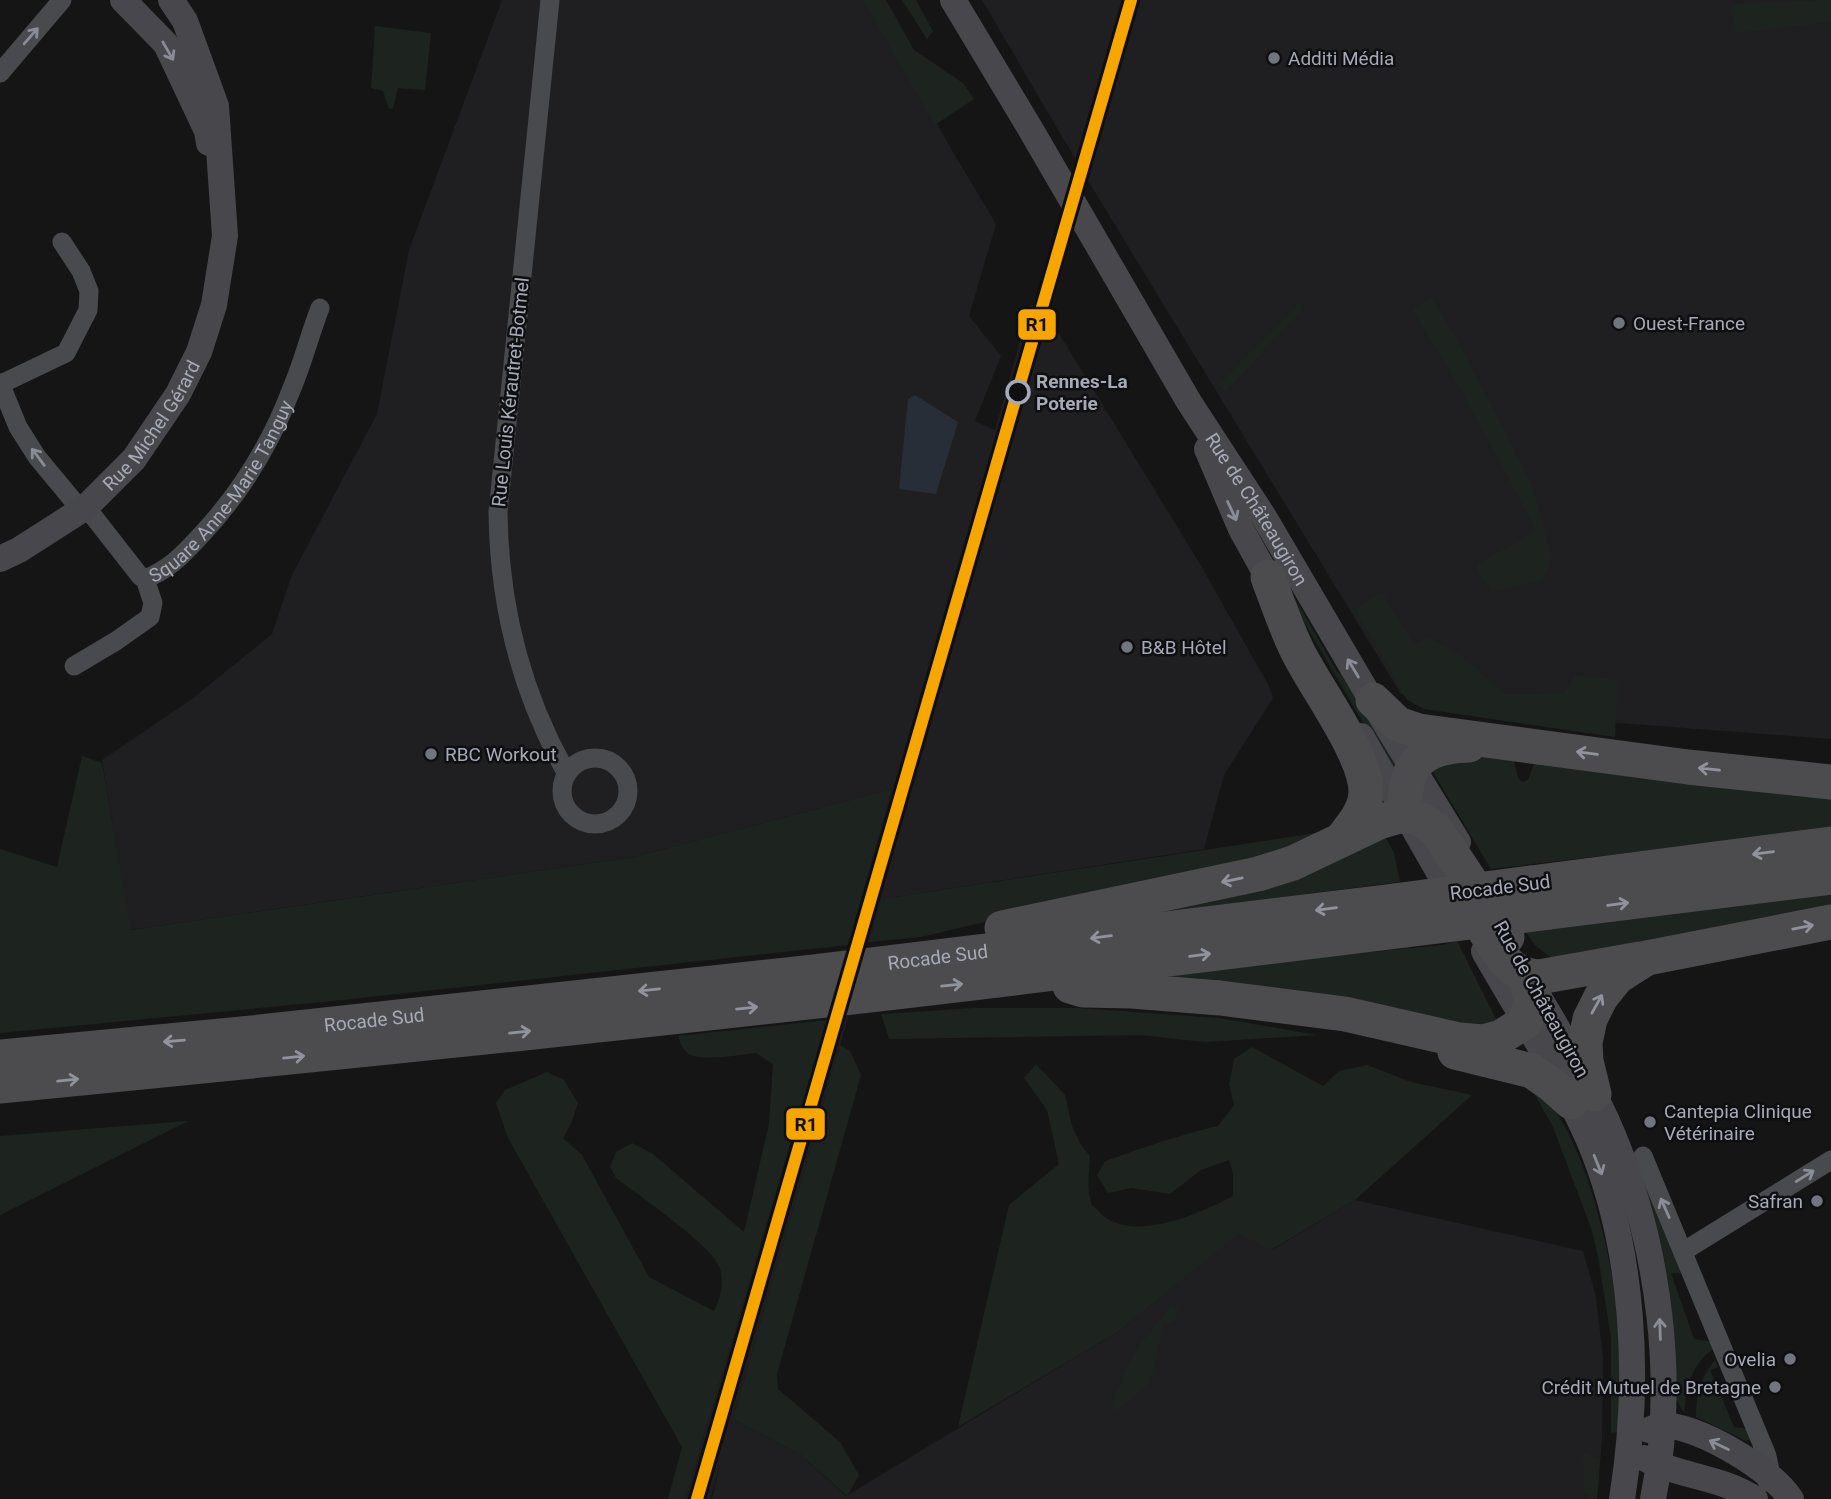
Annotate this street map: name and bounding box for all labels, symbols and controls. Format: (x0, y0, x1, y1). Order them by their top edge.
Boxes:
one-way arrow (23, 28, 39, 46)
one-way arrow (161, 41, 175, 61)
place label: Additi Média (1288, 47, 1394, 70)
marker: Additi Média (1266, 50, 1282, 66)
street label: Rue Louis Kérautret-Botmel (487, 276, 534, 508)
line badge: R1 (1017, 308, 1057, 341)
place label: Ouest-France (1633, 312, 1745, 335)
text: R1 (1025, 313, 1049, 336)
marker: Ouest-France (1611, 315, 1627, 331)
street label: Rue Michel Gérard (98, 357, 205, 496)
place label: Rennes-La Poterie (1036, 370, 1128, 415)
marker: Rennes-La Poterie (1006, 380, 1030, 404)
street label: Square Anne-Marie Tanguy (145, 397, 298, 588)
street label: Rue de Châteaugiron (1200, 429, 1313, 590)
one-way arrow (31, 448, 46, 467)
one-way arrow (1226, 500, 1239, 521)
place label: B&B Hôtel (1141, 636, 1227, 659)
marker: B&B Hôtel (1119, 639, 1135, 655)
one-way arrow (1346, 658, 1360, 678)
place label: RBC Workout (445, 743, 557, 766)
marker: RBC Workout (423, 746, 439, 762)
one-way arrow (1576, 746, 1599, 759)
one-way arrow (1698, 762, 1721, 775)
one-way arrow (1752, 846, 1775, 859)
street label: Rocade Sud (1449, 870, 1551, 905)
one-way arrow (1221, 873, 1244, 887)
one-way arrow (1606, 897, 1629, 910)
one-way arrow (1316, 903, 1338, 916)
street label: Rue de Châteaugiron (1489, 917, 1594, 1082)
one-way arrow (1791, 920, 1814, 934)
one-way arrow (1090, 930, 1113, 943)
street label: Rocade Sud (886, 940, 989, 975)
one-way arrow (1188, 949, 1211, 962)
one-way arrow (940, 979, 963, 992)
one-way arrow (638, 984, 661, 997)
one-way arrow (1591, 994, 1605, 1015)
one-way arrow (735, 1001, 757, 1014)
street label: Rocade Sud (323, 1003, 426, 1037)
one-way arrow (509, 1026, 531, 1039)
one-way arrow (163, 1035, 186, 1048)
one-way arrow (282, 1050, 305, 1063)
one-way arrow (56, 1073, 79, 1086)
place label: Cantepia Clinique Vétérinaire (1664, 1100, 1812, 1145)
line badge: R1 (785, 1107, 826, 1141)
text: R1 (794, 1113, 818, 1136)
marker: Cantepia Clinique Vétérinaire (1642, 1114, 1658, 1130)
one-way arrow (1593, 1153, 1606, 1175)
one-way arrow (1794, 1169, 1814, 1183)
place label: Safran (1748, 1190, 1803, 1213)
marker: Safran (1809, 1193, 1825, 1209)
one-way arrow (1658, 1198, 1671, 1219)
one-way arrow (1653, 1317, 1666, 1340)
place label: Ovelia (1724, 1348, 1776, 1371)
marker: Ovelia (1782, 1351, 1798, 1367)
place label: Crédit Mutuel de Bretagne (1541, 1376, 1761, 1399)
marker: Crédit Mutuel de Bretagne (1767, 1379, 1783, 1395)
one-way arrow (1709, 1438, 1730, 1452)

